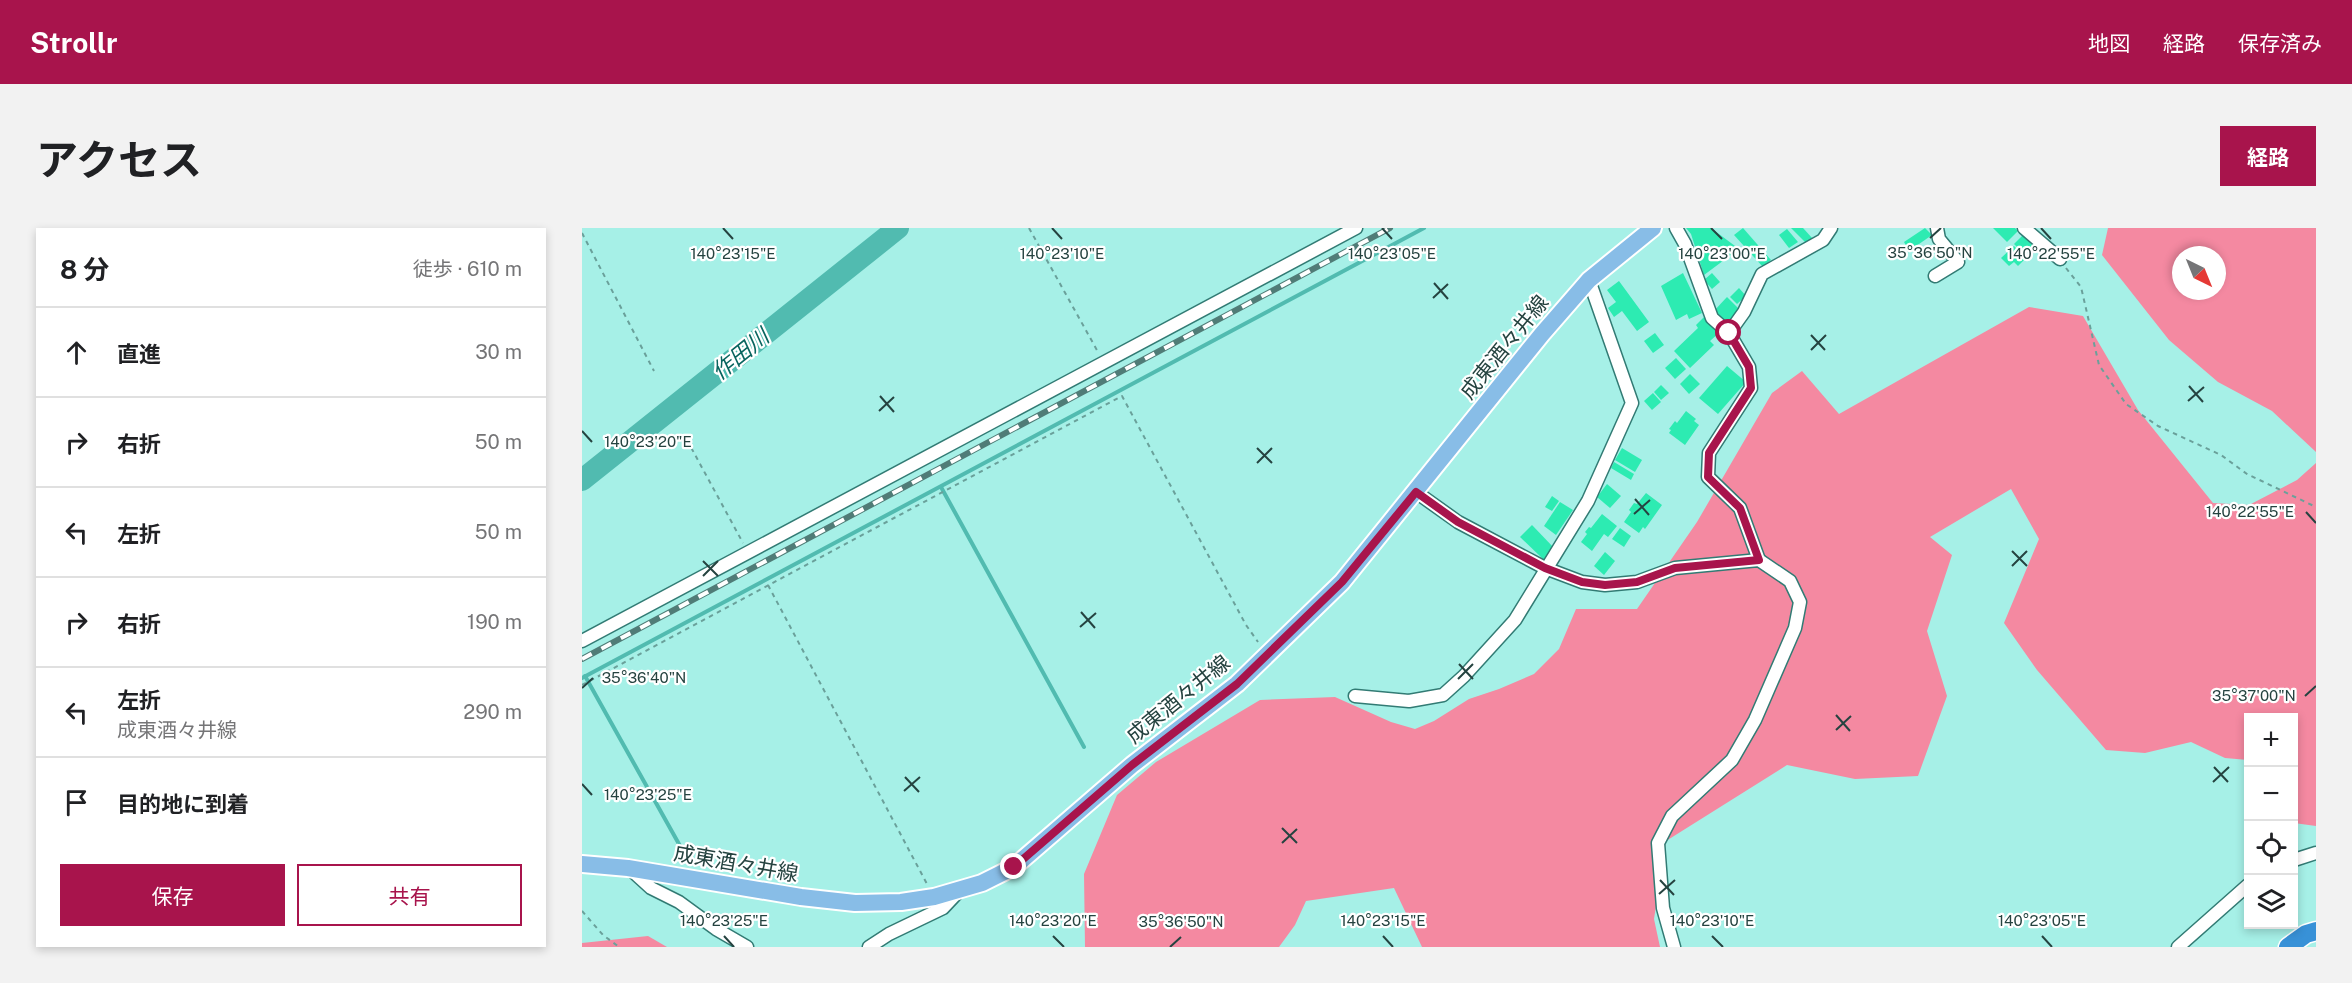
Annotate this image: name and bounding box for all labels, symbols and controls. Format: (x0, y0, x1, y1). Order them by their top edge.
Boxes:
text: Strollr (30, 26, 118, 59)
text: 地図 (2088, 31, 2130, 56)
text: 経路 (2163, 31, 2205, 56)
text: 保存済み (2238, 31, 2322, 56)
button: 経路 (2220, 126, 2316, 186)
text: アクセス (36, 135, 202, 184)
text: 35°36'50"N (1888, 244, 1972, 261)
text: 140°23'15"E (690, 245, 776, 262)
text: 140°23'10"E (1020, 245, 1104, 262)
text: 140°23'05"E (1348, 245, 1436, 262)
text: 140°23'00"E (1678, 245, 1766, 262)
text: 140°22'55"E (2007, 245, 2095, 262)
north arrow (2172, 246, 2226, 300)
text: 8 分 (60, 254, 109, 285)
text: 徒歩 · 610 m (413, 257, 522, 281)
street label: 成東酒々井線 (1455, 290, 1553, 404)
route start (1715, 319, 1741, 345)
water label: 作田川 (706, 322, 775, 385)
icon: ahead (60, 336, 93, 369)
text: 30 m (475, 340, 522, 364)
text: 直進 (117, 341, 161, 367)
icon: right (60, 426, 93, 459)
text: 50 m (475, 430, 522, 454)
text: 右折 (117, 431, 161, 457)
text: 140°23'20"E (604, 433, 692, 450)
text: 140°22'55"E (2206, 503, 2294, 520)
icon: left (60, 516, 93, 549)
text: 50 m (475, 520, 522, 544)
text: 左折 (117, 521, 161, 547)
icon: right (60, 606, 93, 639)
text: 190 m (467, 610, 522, 634)
text: 右折 (117, 611, 161, 637)
street label: 成東酒々井線 (1121, 650, 1235, 748)
text: 35°36'40"N (602, 669, 686, 686)
text: 左折 (117, 687, 161, 713)
text: 35°37'00"N (2212, 687, 2296, 704)
icon: left (60, 696, 93, 729)
text: 290 m (463, 700, 522, 724)
map controls (2244, 713, 2298, 929)
button: + (2244, 713, 2298, 767)
text: 成東酒々井線 (117, 718, 237, 742)
button: − (2244, 767, 2298, 821)
icon: arrive (60, 786, 93, 819)
text: 140°23'25"E (604, 786, 692, 803)
text: 目的地に到着 (117, 791, 249, 817)
button: locate (2244, 821, 2298, 875)
street label: 成東酒々井線 (672, 840, 800, 886)
route end (1000, 853, 1026, 879)
button: 保存 (60, 864, 285, 926)
button: 共有 (297, 864, 522, 926)
button: layers (2244, 875, 2298, 929)
text: 140°23'25"E (680, 912, 768, 929)
text: 140°23'20"E (1009, 912, 1097, 929)
text: 140°23'15"E (1340, 912, 1426, 929)
text: 140°23'10"E (1670, 912, 1754, 929)
text: 140°23'05"E (1998, 912, 2086, 929)
text: 35°36'50"N (1139, 913, 1223, 930)

